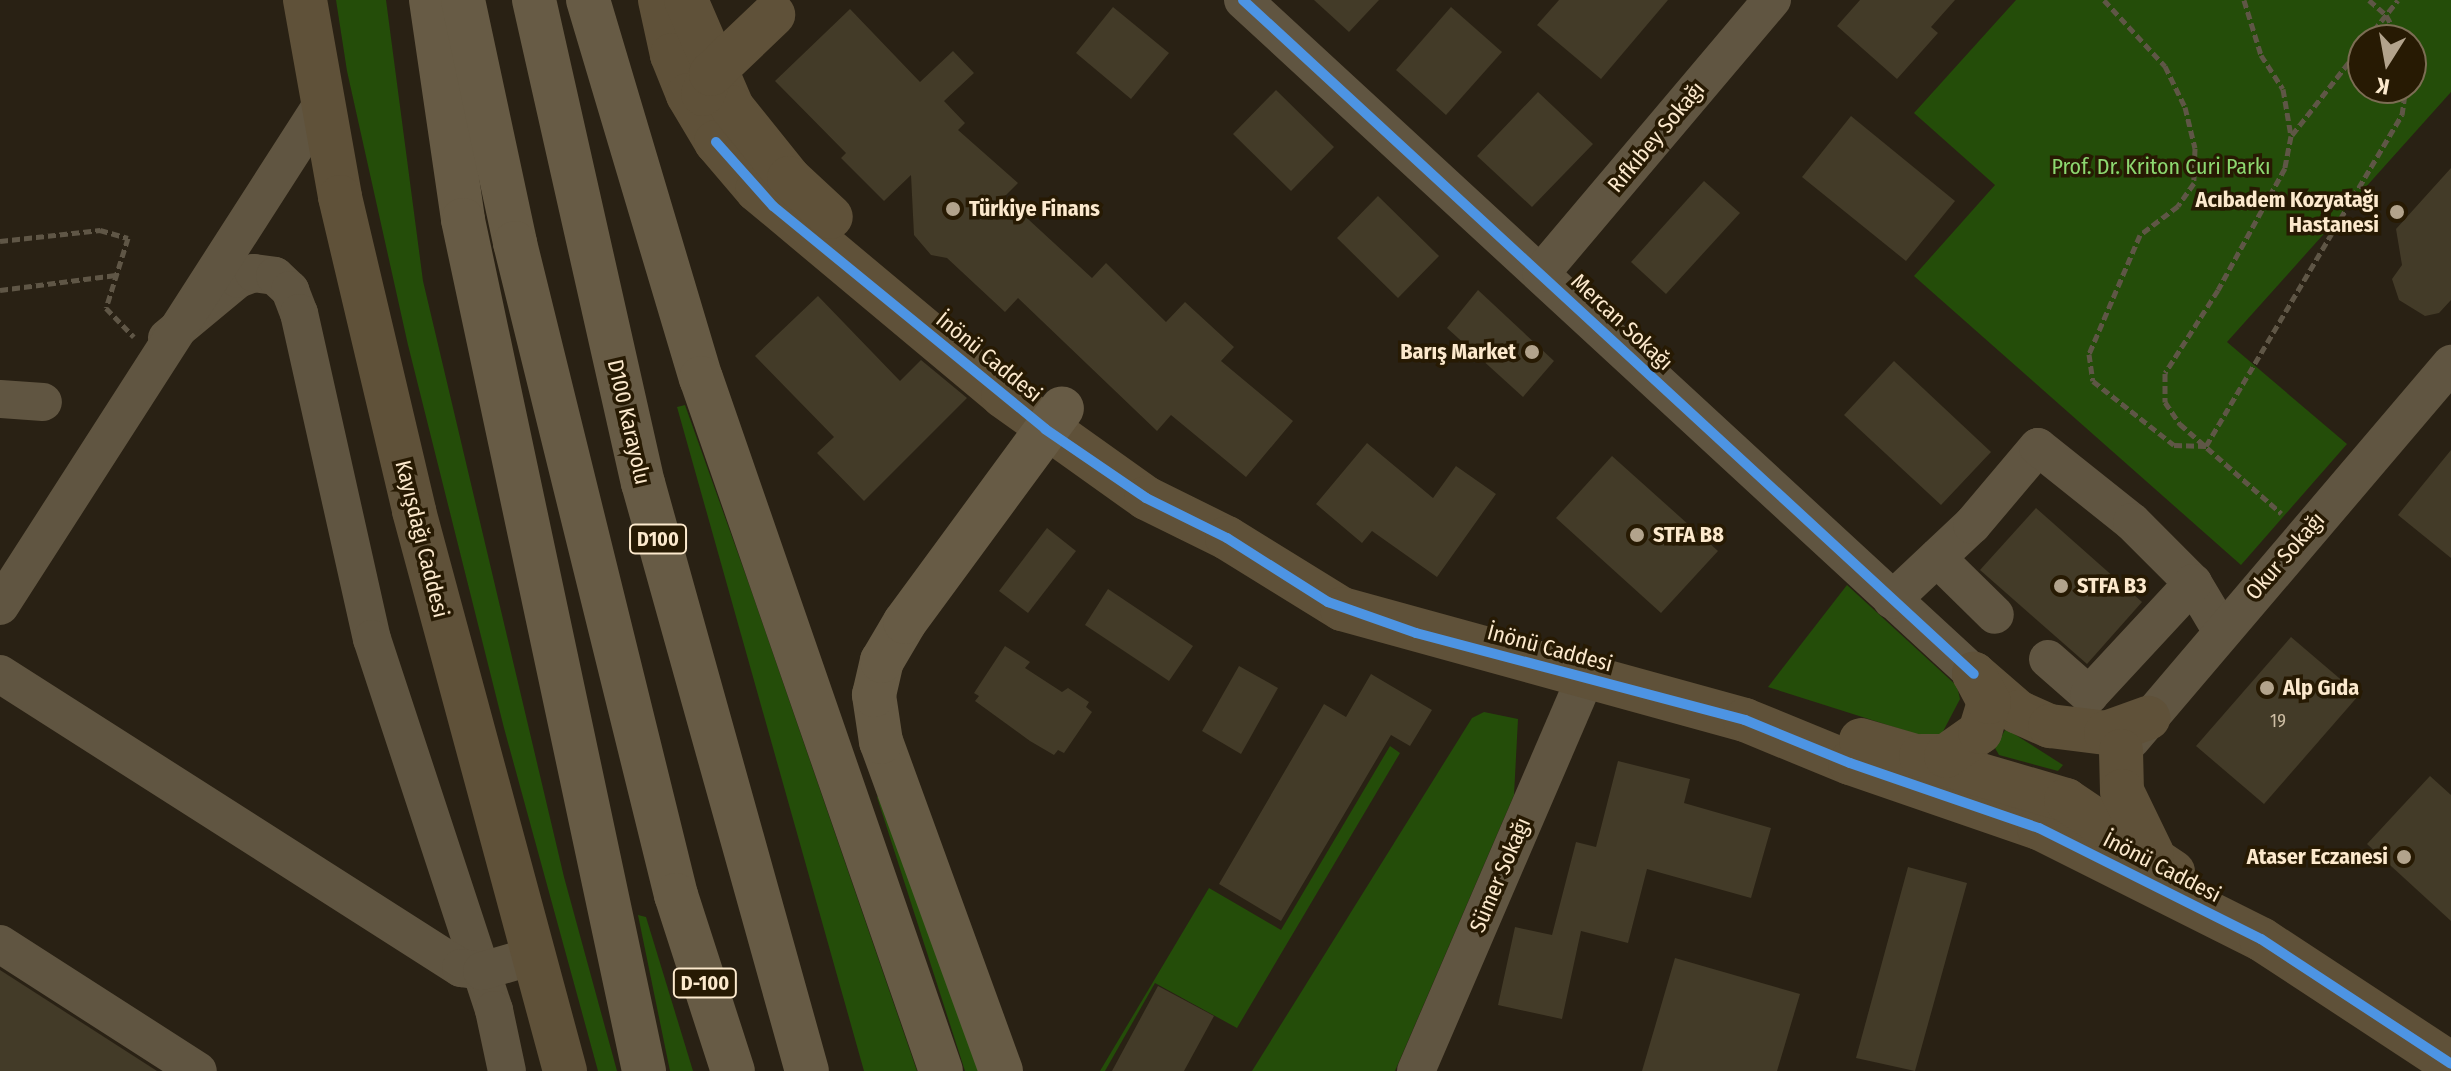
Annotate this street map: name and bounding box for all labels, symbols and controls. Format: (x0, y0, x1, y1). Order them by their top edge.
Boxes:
north arrow (2347, 24, 2427, 104)
text: K (2374, 72, 2392, 101)
street label: Rıfkıbey Sokağı (1602, 76, 1710, 198)
park label: Prof. Dr. Kriton Curi Parkı (2051, 154, 2271, 180)
place label: Acıbadem Kozyatağı Hastanesi (2196, 186, 2379, 238)
place label: Türkiye Finans (969, 196, 1100, 222)
marker: Türkiye Finans (944, 200, 962, 218)
marker: Acıbadem Kozyatağı Hastanesi (2386, 201, 2408, 223)
street label: Mercan Sokağı (1566, 268, 1678, 376)
street label: İnönü Caddesi (931, 306, 1047, 408)
place label: Barış Market (1400, 339, 1516, 365)
marker: Barış Market (1523, 343, 1541, 361)
street label: D100 Karayolu (602, 357, 656, 487)
street label: Kayışdağı Caddesi (390, 458, 454, 620)
street label: Okur Sokağı (2240, 507, 2330, 605)
place label: STFA B8 (1653, 522, 1724, 548)
road number: D100 (628, 523, 688, 555)
marker: STFA B8 (1628, 526, 1646, 544)
place label: STFA B3 (2077, 573, 2147, 599)
marker: STFA B3 (2052, 577, 2070, 595)
street label: İnönü Caddesi (1485, 619, 1615, 677)
place label: Alp Gıda (2283, 675, 2359, 701)
marker: Alp Gıda (2258, 679, 2276, 697)
house number: 19 (2270, 710, 2286, 732)
street label: Sümer Sokağı (1464, 814, 1536, 936)
street label: İnönü Caddesi (2099, 826, 2225, 908)
place label: Ataser Eczanesi (2247, 844, 2388, 870)
marker: Ataser Eczanesi (2395, 848, 2413, 866)
road number: D-100 (671, 967, 739, 999)

